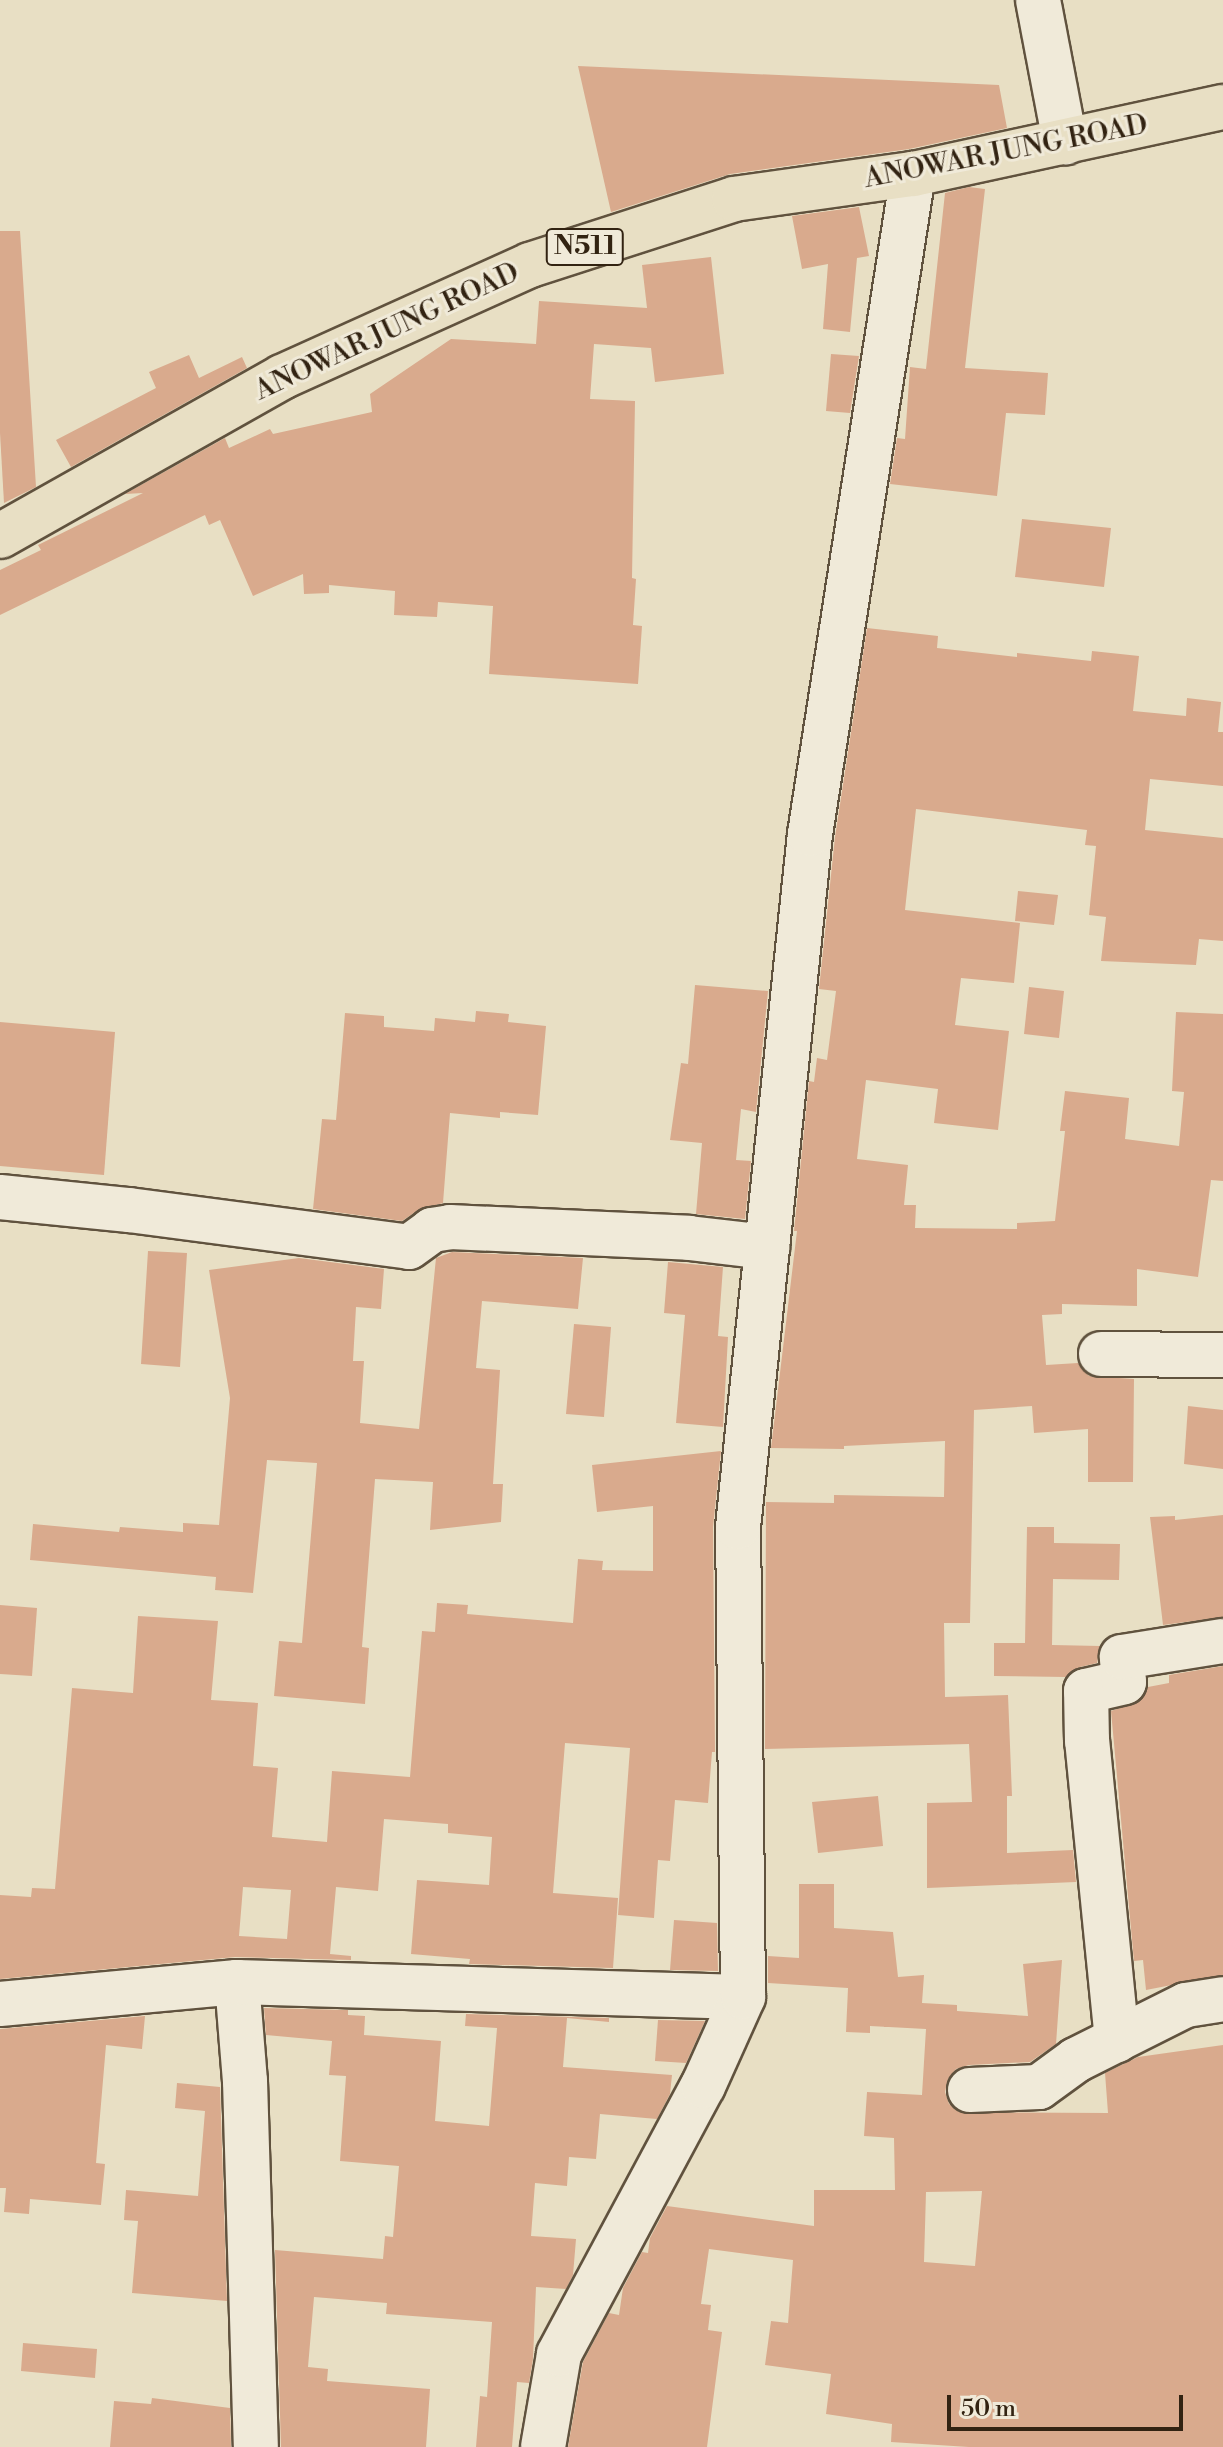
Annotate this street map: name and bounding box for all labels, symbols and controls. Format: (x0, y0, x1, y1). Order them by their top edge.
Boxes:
street label: ANOWAR JUNG ROAD (861, 108, 1151, 196)
road number: N511 (545, 225, 625, 269)
street label: ANOWAR JUNG ROAD (249, 256, 525, 408)
scale bar (951, 2379, 1187, 2429)
text: 50 m (961, 2394, 1016, 2424)

